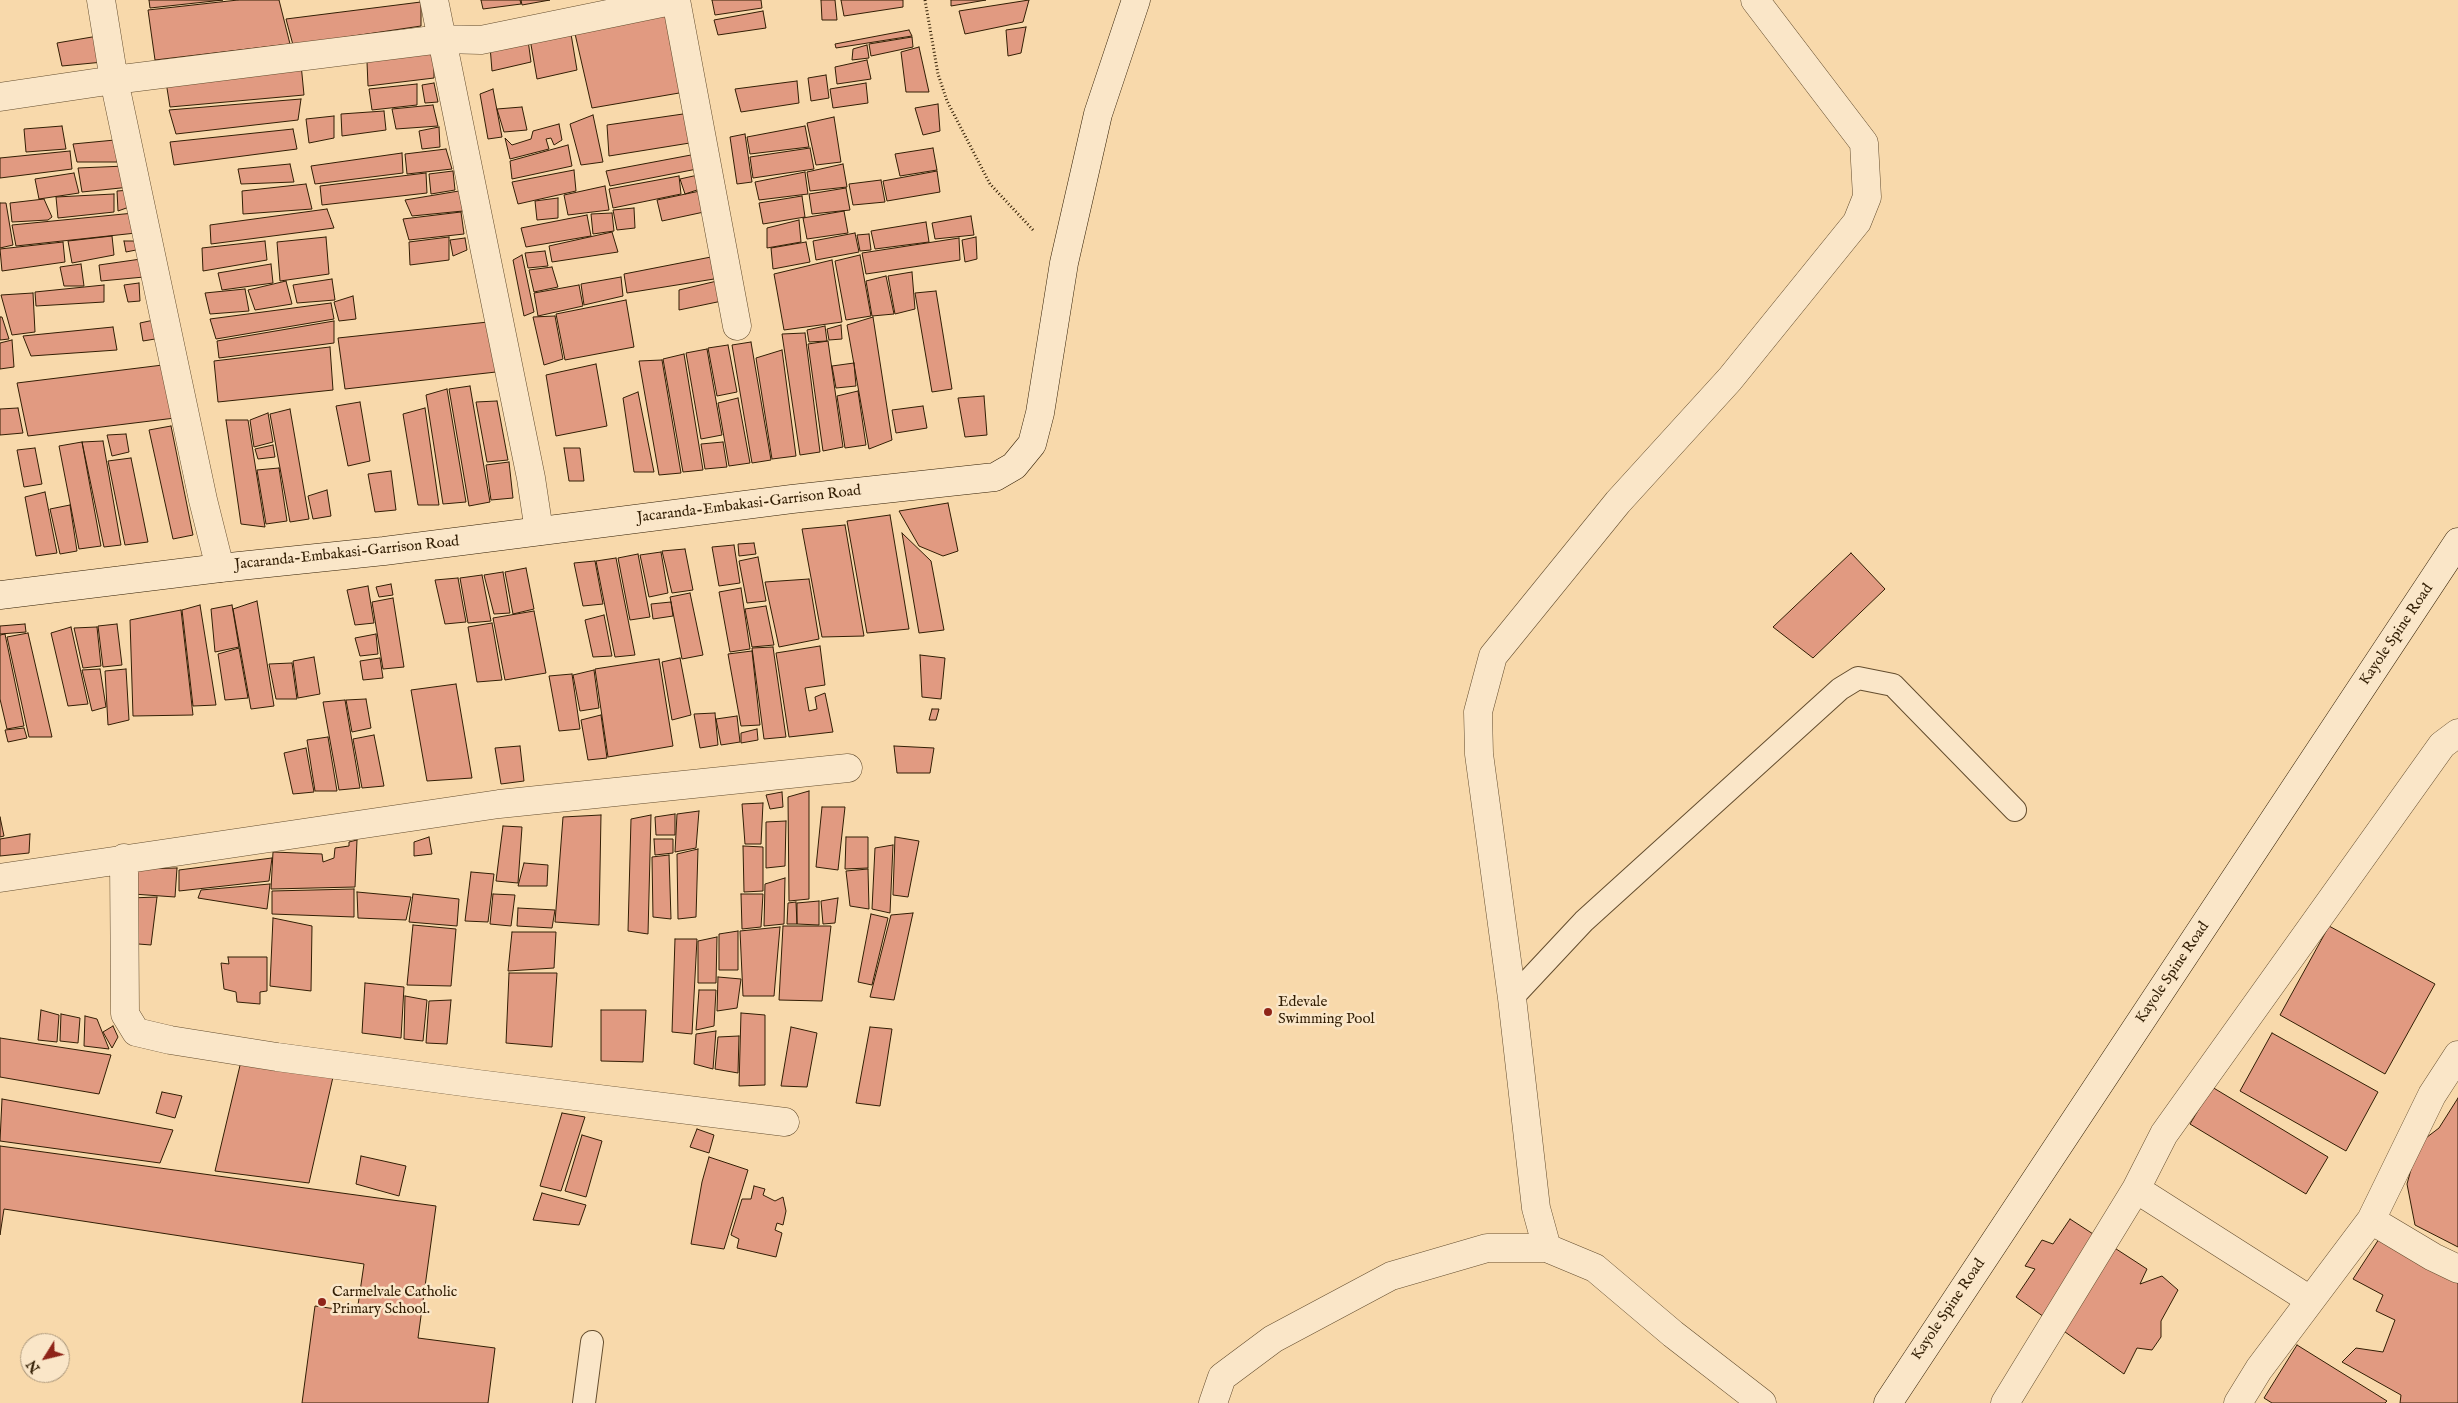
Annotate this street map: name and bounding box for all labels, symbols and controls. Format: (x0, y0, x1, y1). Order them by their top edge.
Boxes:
street label: Jacaranda-Embakasi-Garrison Road (636, 482, 862, 528)
street label: Jacaranda-Embakasi-Garrison Road (234, 533, 460, 575)
street label: Kayole Spine Road (2356, 581, 2438, 689)
street label: Kayole Spine Road (2132, 919, 2214, 1027)
place label: Edevale Swimming Pool (1278, 994, 1375, 1029)
marker: Edevale Swimming Pool (1262, 1006, 1274, 1018)
street label: Kayole Spine Road (1908, 1256, 1990, 1364)
place label: Carmelvale Catholic Primary School. (332, 1284, 457, 1319)
marker: Carmelvale Catholic Primary School. (316, 1296, 328, 1308)
north arrow (20, 1333, 70, 1383)
text: N (23, 1356, 45, 1376)

